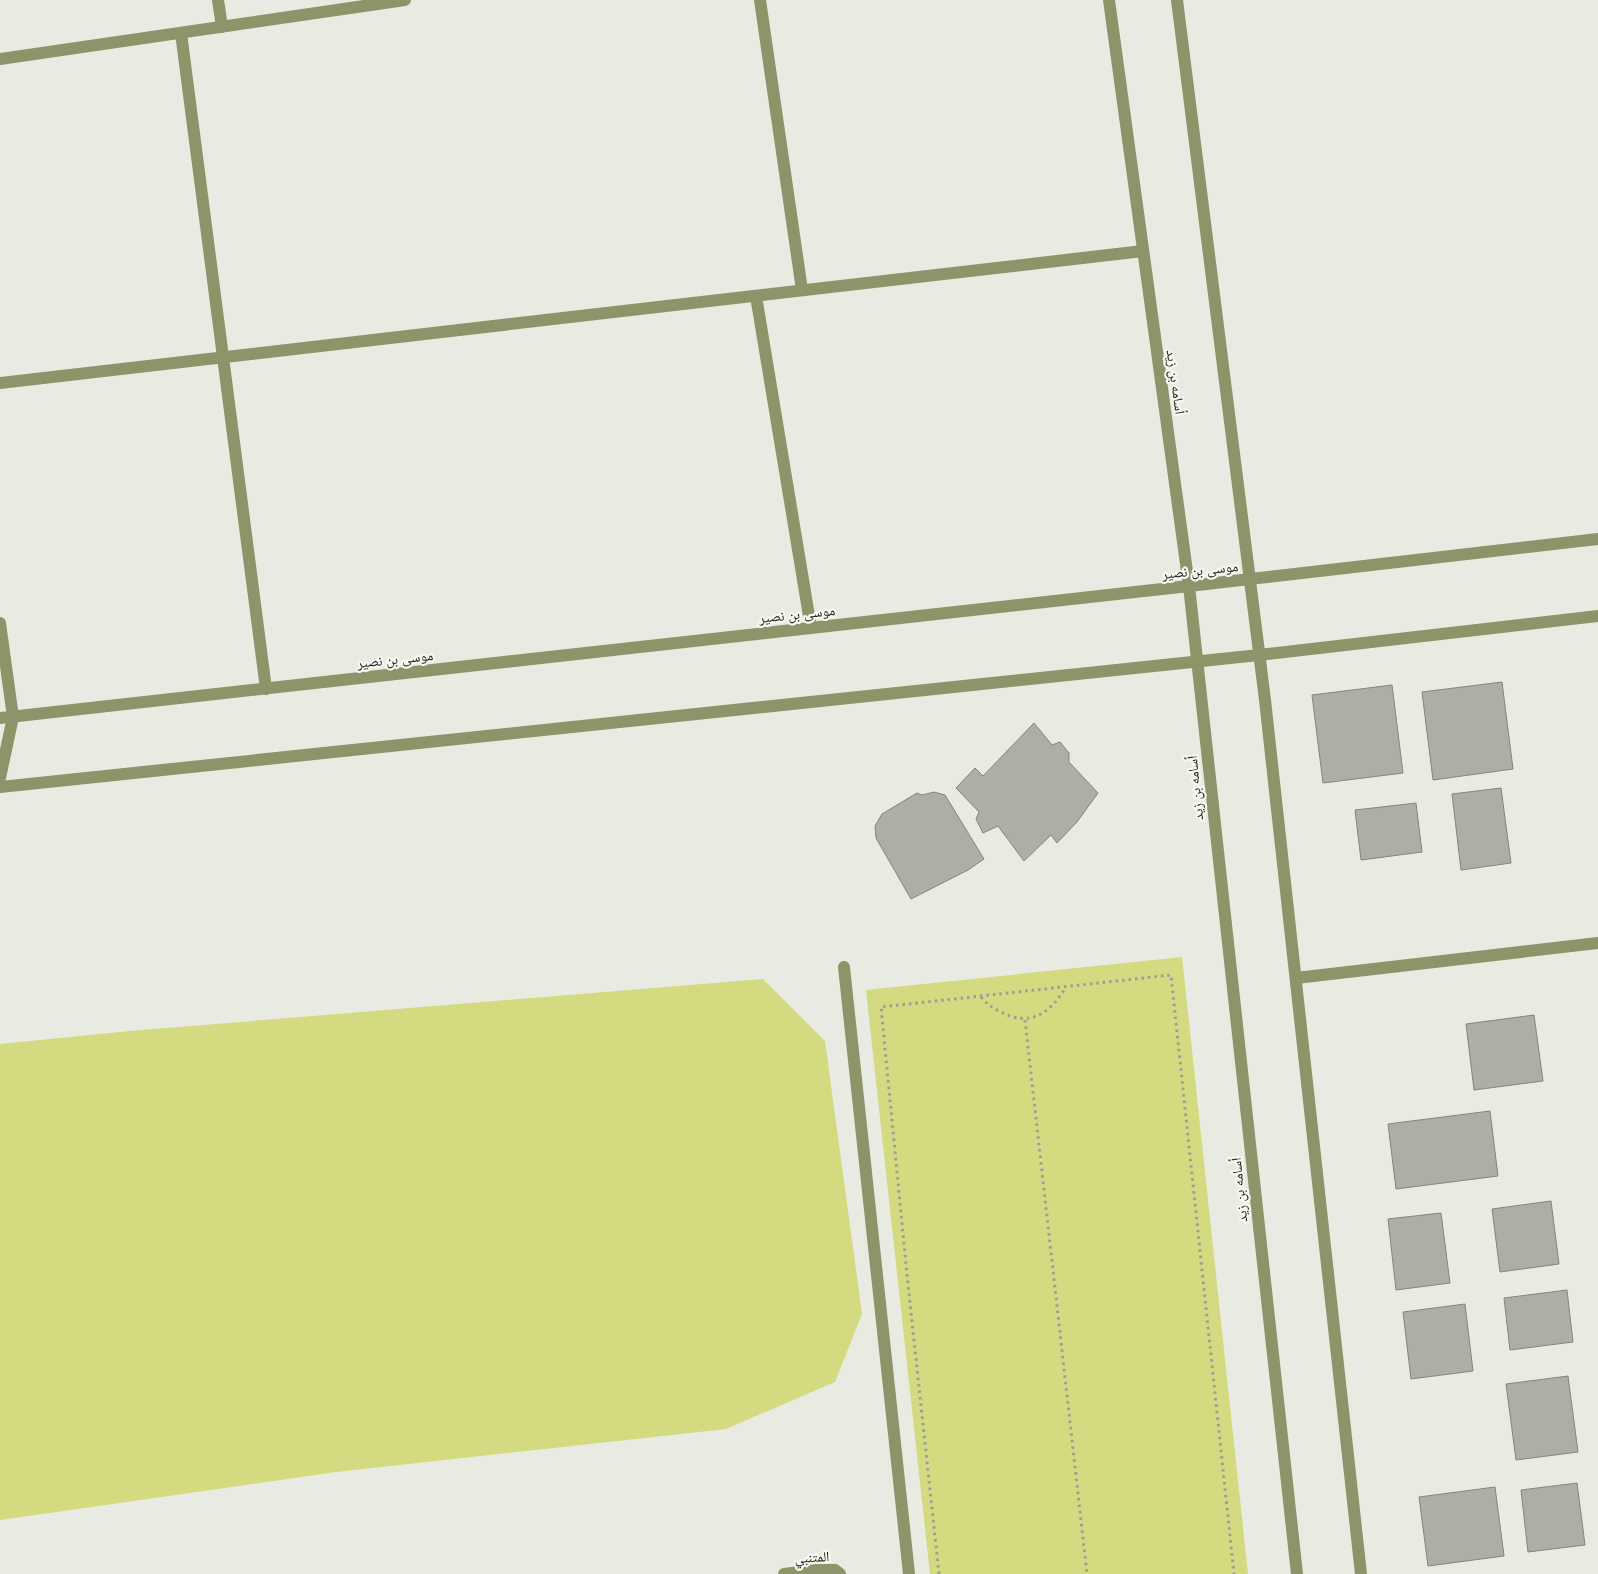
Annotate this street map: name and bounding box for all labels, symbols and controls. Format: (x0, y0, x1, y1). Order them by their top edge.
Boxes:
street label: أسامه بن زيد (1163, 349, 1188, 415)
street label: موسى بن نصير (1160, 558, 1239, 583)
street label: موسى بن نصير (757, 602, 836, 627)
street label: موسى بن نصير (355, 647, 434, 672)
street label: أسامه بن زيد (1184, 755, 1207, 821)
street label: أسامه بن زيد (1228, 1157, 1251, 1223)
street label: المتنبي (794, 1548, 830, 1569)

